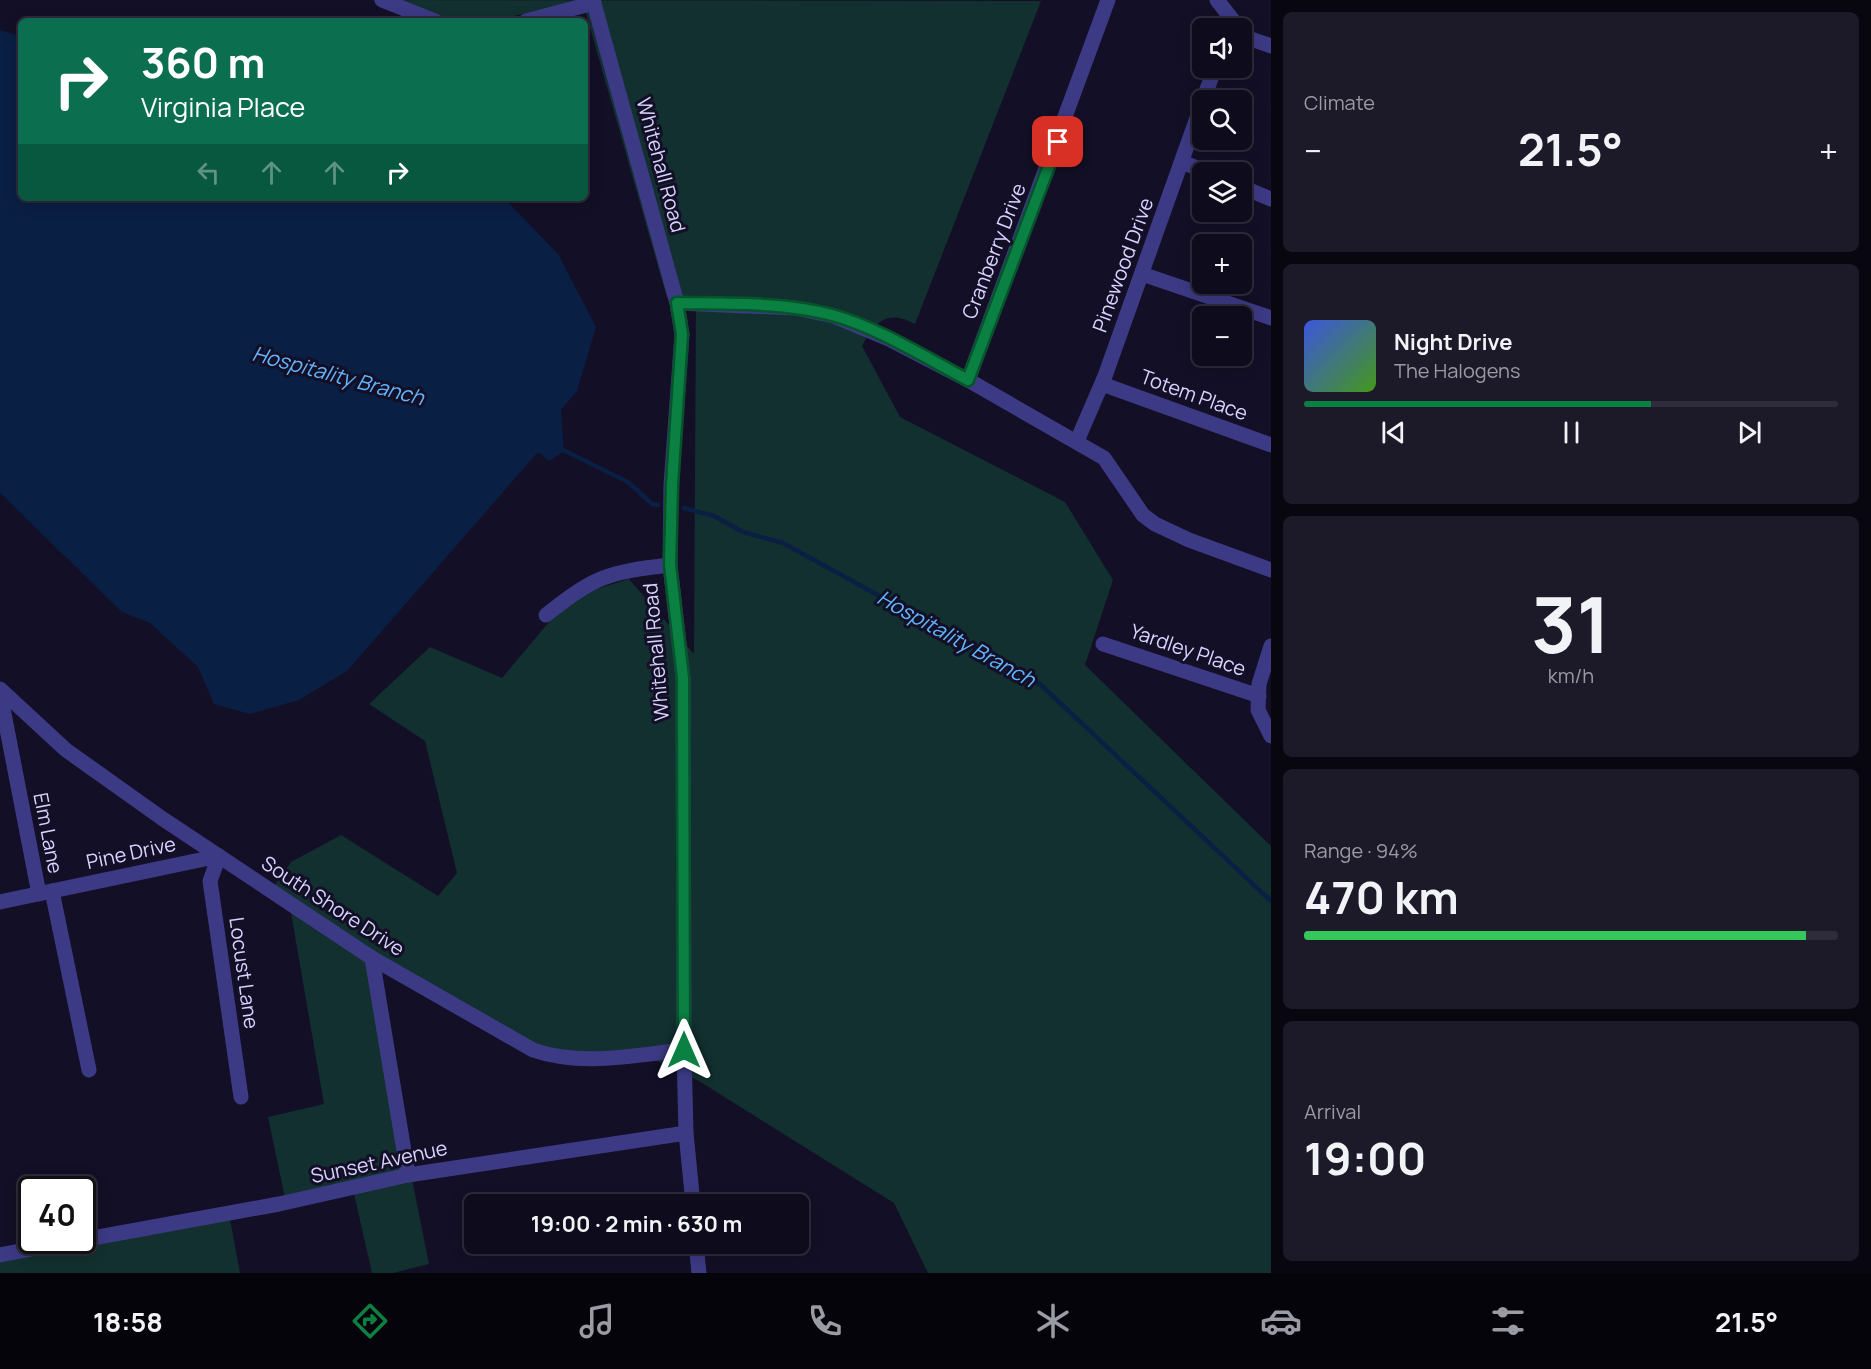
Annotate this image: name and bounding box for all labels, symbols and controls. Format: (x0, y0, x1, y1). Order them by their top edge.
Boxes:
map controls (1192, 18, 1252, 366)
button: sound (1192, 18, 1252, 78)
text: 360 m (141, 33, 265, 91)
icon: right (42, 42, 120, 120)
text: Virginia Place (141, 88, 305, 125)
text: Climate (1304, 89, 1375, 116)
button: search (1192, 90, 1252, 150)
street label: Whitehall Road (631, 95, 692, 235)
pin (1032, 116, 1083, 167)
text: 21.5° (1518, 118, 1623, 180)
icon: arrive (1041, 125, 1074, 158)
text: − (1304, 128, 1322, 173)
text: + (1819, 128, 1838, 173)
icon: left (192, 156, 225, 189)
icon: ahead (255, 156, 288, 189)
icon: ahead (318, 156, 351, 189)
icon: right (381, 156, 414, 189)
button: layers (1192, 162, 1252, 222)
street label: Cranberry Drive (955, 179, 1032, 323)
street label: Pinewood Drive (1086, 194, 1159, 336)
button: + (1192, 234, 1252, 294)
button: − (1192, 306, 1252, 366)
text: Night Drive (1394, 327, 1513, 357)
water label: Hospitality Branch (249, 339, 429, 412)
text: The Halogens (1394, 357, 1520, 384)
street label: Totem Place (1137, 363, 1252, 426)
icon: previous (1377, 416, 1410, 449)
icon: pause (1555, 416, 1588, 449)
icon: next (1733, 416, 1766, 449)
text: 31 (1531, 570, 1611, 676)
street label: Whitehall Road (636, 582, 675, 722)
water label: Hospitality Branch (873, 583, 1042, 694)
street label: Yardley Place (1127, 617, 1250, 682)
text: km/h (1548, 662, 1594, 689)
street label: Elm Lane (27, 790, 70, 876)
street label: Pine Drive (84, 830, 178, 875)
text: Range · 94% (1304, 837, 1418, 864)
street label: South Shore Drive (257, 849, 410, 962)
text: 470 km (1304, 866, 1459, 928)
street label: Locust Lane (223, 915, 266, 1030)
position arrow (652, 1018, 716, 1082)
text: Arrival (1304, 1098, 1361, 1125)
text: 19:00 (1304, 1127, 1426, 1189)
street label: Sunset Avenue (308, 1134, 450, 1189)
speed limit sign: 40 (18, 1176, 96, 1254)
text: 19:00 · 2 min · 630 m (531, 1209, 742, 1239)
icon: directions (349, 1300, 391, 1342)
icon: music (576, 1300, 618, 1342)
icon: phone (804, 1300, 846, 1342)
icon: climate (1032, 1300, 1074, 1342)
icon: car (1260, 1300, 1302, 1342)
icon: filters (1487, 1300, 1529, 1342)
text: 18:58 (93, 1303, 163, 1340)
text: 21.5° (1715, 1303, 1778, 1340)

